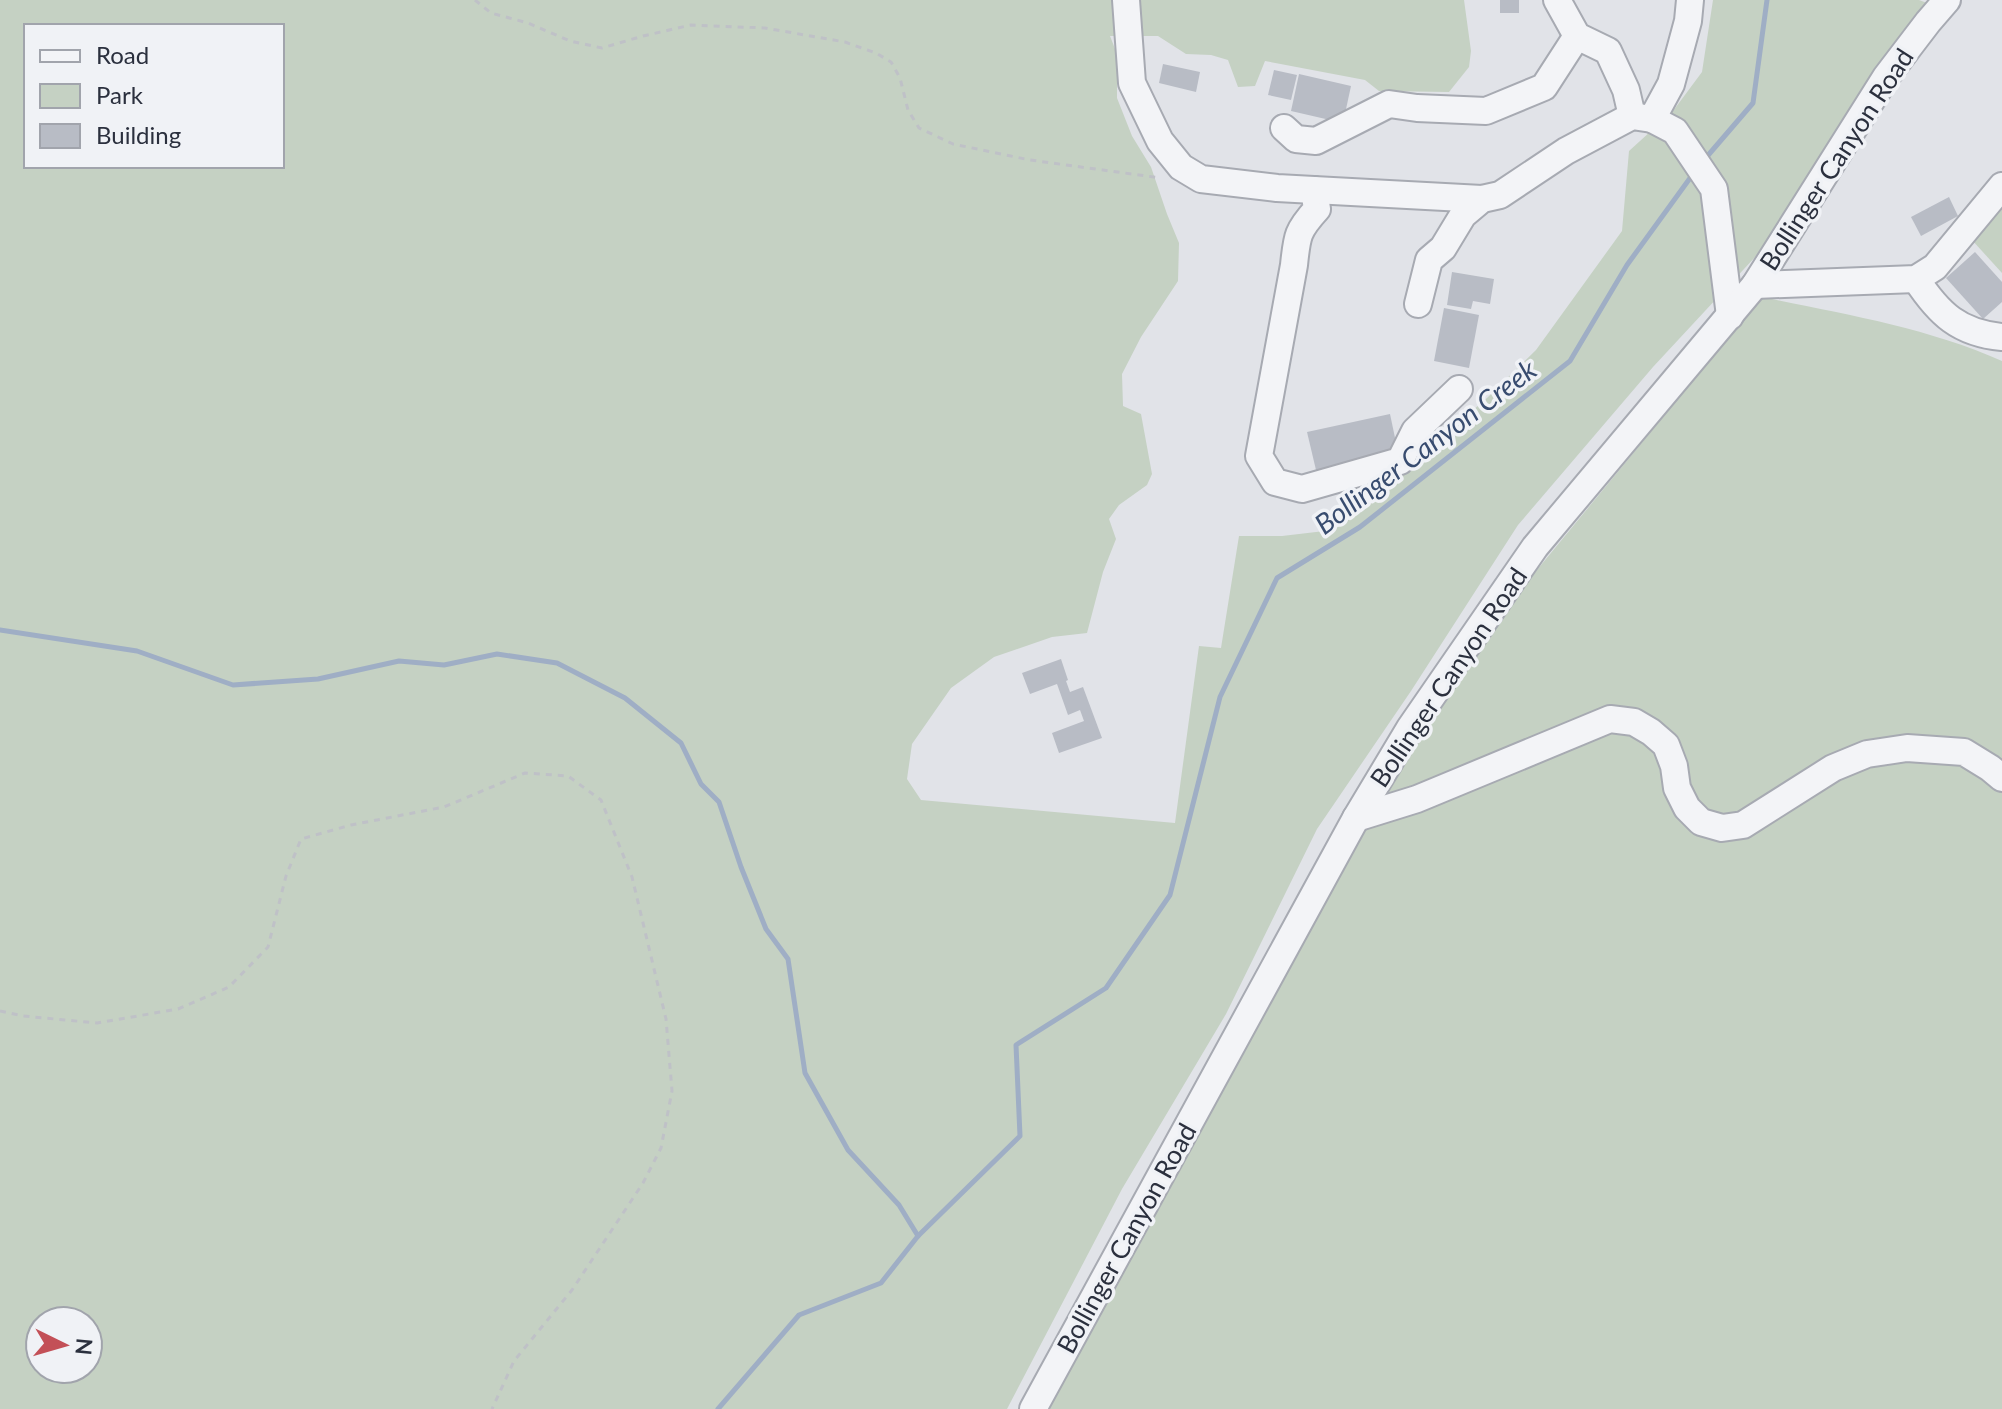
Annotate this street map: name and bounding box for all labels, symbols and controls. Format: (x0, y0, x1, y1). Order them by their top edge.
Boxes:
legend (24, 24, 284, 168)
text: Road (96, 40, 149, 69)
street label: Bollinger Canyon Road (1752, 42, 1920, 276)
text: Park (96, 80, 144, 109)
text: Building (96, 120, 181, 149)
water label: Bollinger Canyon Creek (1307, 351, 1543, 540)
street label: Bollinger Canyon Road (1363, 561, 1533, 793)
street label: Bollinger Canyon Road (1049, 1117, 1203, 1359)
north arrow (24, 1305, 104, 1385)
text: N (70, 1337, 99, 1356)

